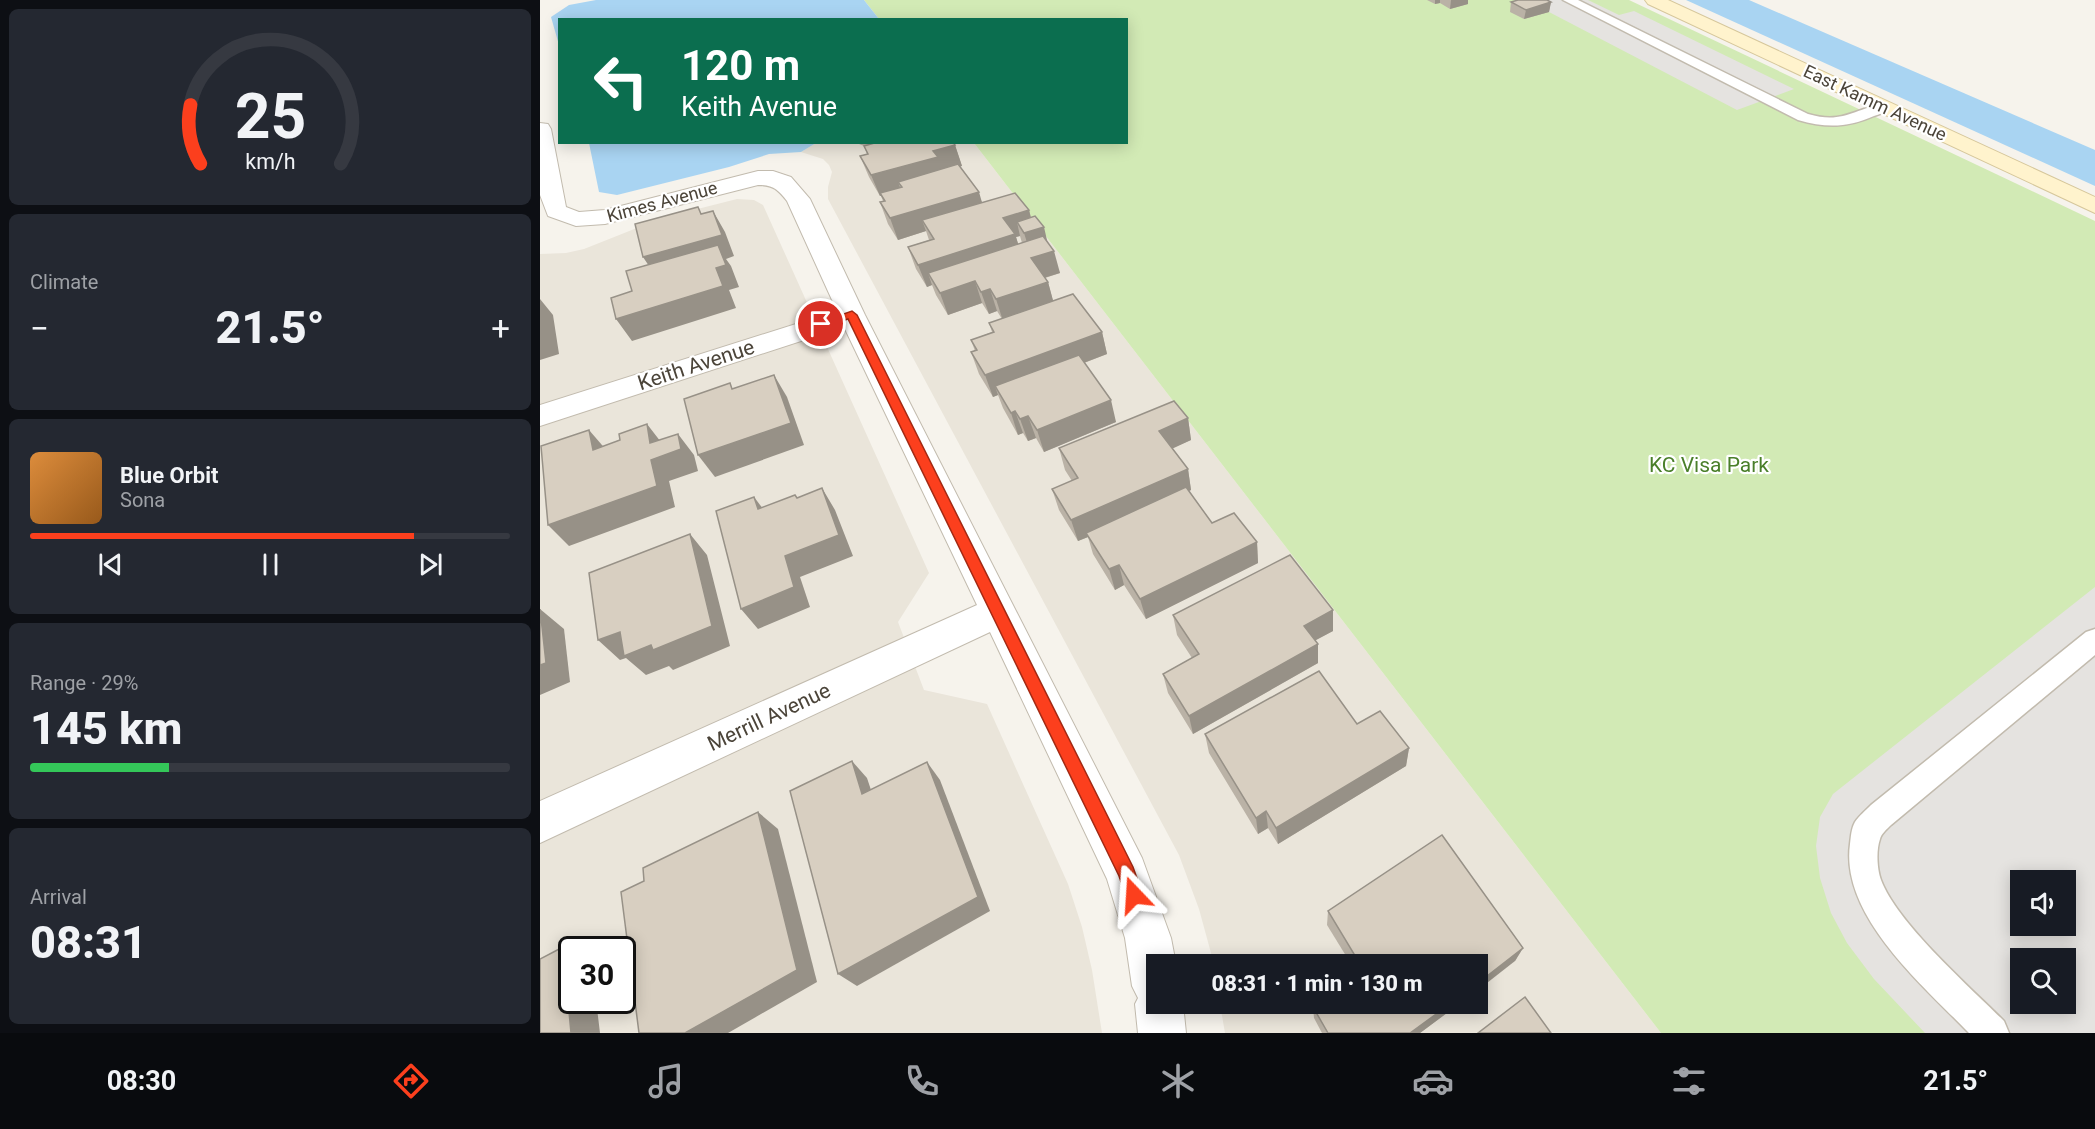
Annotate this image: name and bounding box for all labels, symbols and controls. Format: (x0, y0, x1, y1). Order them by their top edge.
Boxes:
text: 120 m (681, 41, 800, 90)
icon: left (582, 42, 660, 120)
street label: East Kamm Avenue (1800, 60, 1950, 145)
text: 25 (234, 80, 306, 153)
text: Keith Avenue (681, 91, 837, 123)
text: km/h (245, 149, 295, 174)
street label: Kimes Avenue (604, 177, 719, 226)
text: Climate (30, 270, 98, 294)
pin (795, 298, 846, 349)
text: 21.5° (216, 301, 325, 354)
icon: arrive (804, 307, 837, 340)
text: − (30, 309, 49, 348)
text: + (491, 309, 510, 348)
street label: Keith Avenue (635, 335, 757, 395)
park label: KC Visa Park (1649, 453, 1769, 477)
text: Blue Orbit (120, 463, 218, 488)
text: Sona (120, 488, 165, 512)
icon: previous (94, 548, 127, 581)
icon: pause (254, 548, 287, 581)
icon: next (414, 548, 447, 581)
text: Range · 29% (30, 671, 138, 695)
street label: Merrill Avenue (704, 678, 834, 756)
text: 145 km (30, 702, 182, 755)
position arrow (1102, 863, 1166, 927)
map controls (2010, 870, 2076, 1014)
button: sound (2010, 870, 2076, 936)
text: Arrival (30, 885, 87, 909)
text: 08:31 (30, 916, 147, 969)
speed limit sign: 30 (558, 936, 636, 1014)
button: search (2010, 948, 2076, 1014)
text: 08:31 · 1 min · 130 m (1212, 971, 1422, 996)
icon: directions (390, 1060, 432, 1102)
icon: music (645, 1060, 687, 1102)
icon: phone (901, 1060, 943, 1102)
icon: climate (1157, 1060, 1199, 1102)
icon: car (1412, 1060, 1454, 1102)
icon: filters (1668, 1060, 1710, 1102)
text: 08:30 (107, 1065, 176, 1097)
text: 21.5° (1923, 1065, 1988, 1097)

